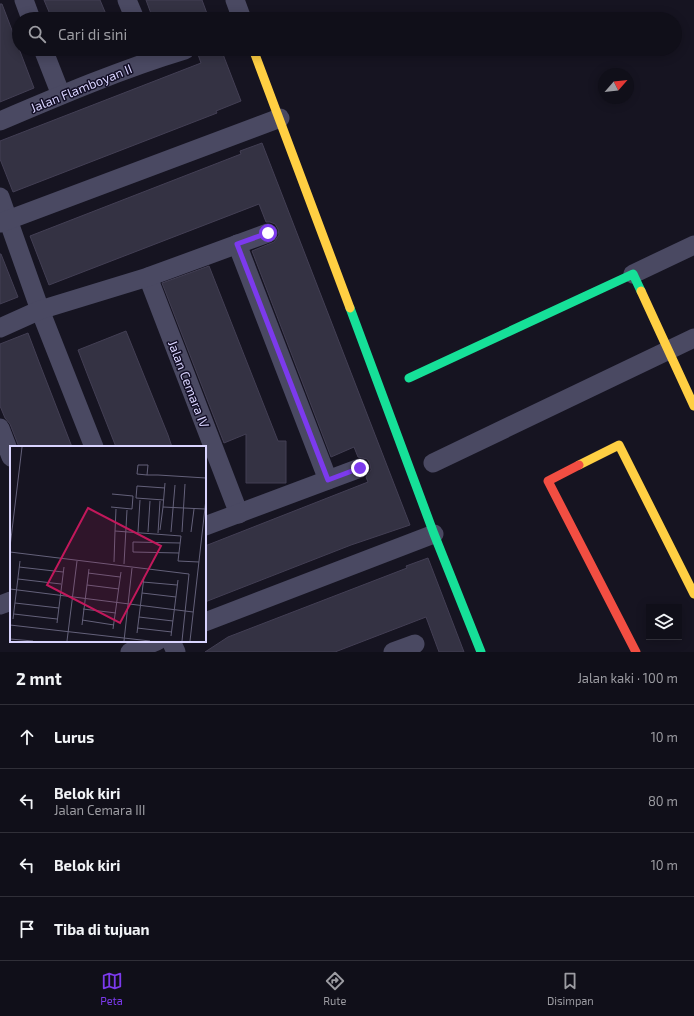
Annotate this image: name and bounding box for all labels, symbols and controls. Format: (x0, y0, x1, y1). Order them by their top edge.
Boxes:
search box (12, 12, 682, 56)
icon: search (26, 23, 48, 45)
text: Cari di sini (58, 25, 127, 43)
street label: Jalan Flamboyan II (28, 60, 134, 116)
north arrow (598, 68, 634, 104)
route start (259, 224, 277, 242)
street label: Jalan Cemara IV (165, 338, 213, 430)
inset map (10, 446, 206, 642)
route end (351, 459, 369, 477)
map controls (646, 604, 682, 640)
button: layers (646, 604, 682, 640)
text: 2 mnt (16, 668, 62, 688)
text: Jalan kaki · 100 m (577, 670, 678, 686)
icon: ahead (16, 726, 38, 748)
text: Lurus (54, 728, 94, 746)
text: 10 m (651, 729, 678, 745)
text: Belok kiri (54, 784, 120, 802)
icon: left (16, 790, 38, 812)
text: 80 m (648, 793, 678, 809)
text: Jalan Cemara III (54, 802, 145, 818)
icon: left (16, 854, 38, 876)
text: Belok kiri (54, 856, 120, 874)
text: 10 m (651, 857, 678, 873)
icon: arrive (16, 918, 38, 940)
text: Tiba di tujuan (54, 920, 150, 938)
tab: Peta (100, 970, 123, 1007)
tab: Rute (323, 970, 346, 1007)
tab: Disimpan (547, 970, 594, 1007)

